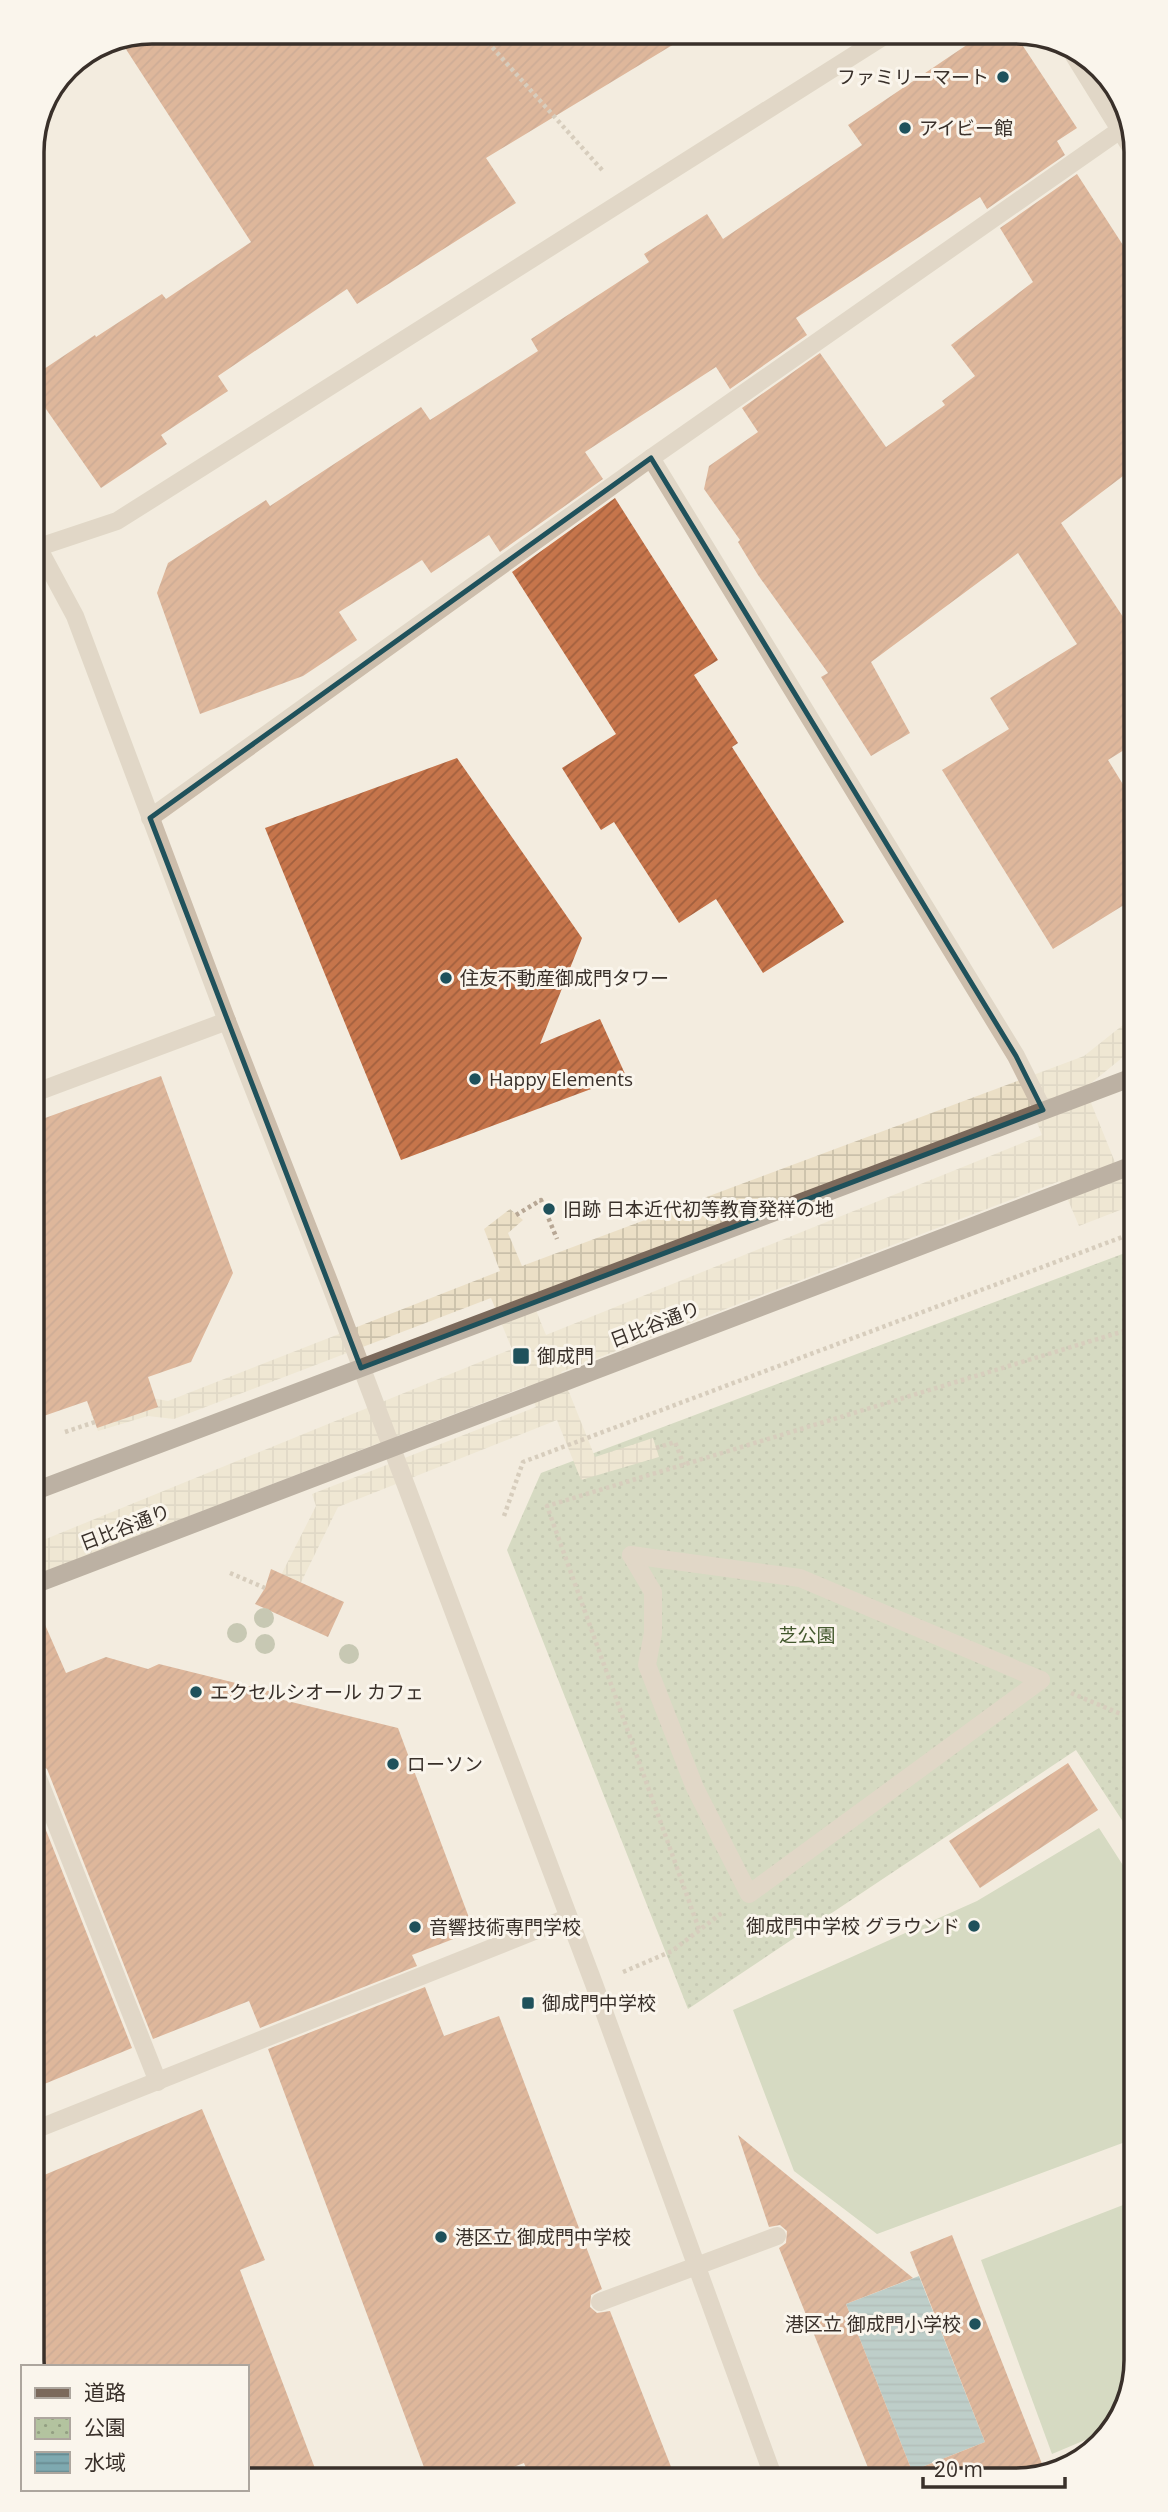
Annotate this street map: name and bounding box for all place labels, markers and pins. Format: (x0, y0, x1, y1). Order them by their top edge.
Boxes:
place label: ファミリーマート (837, 64, 989, 90)
marker: ファミリーマート (995, 69, 1011, 85)
place label: アイビー館 (919, 115, 1013, 141)
marker: アイビー館 (897, 120, 913, 136)
place label: 住友不動産御成門タワー (460, 965, 669, 991)
marker: 住友不動産御成門タワー (438, 970, 454, 986)
place label: Happy Elements (489, 1066, 633, 1092)
marker: Happy Elements (467, 1071, 483, 1087)
place label: 旧跡 日本近代初等教育発祥の地 (563, 1196, 834, 1222)
marker: 旧跡 日本近代初等教育発祥の地 (541, 1201, 557, 1217)
place label: 御成門 (537, 1343, 594, 1369)
marker: 御成門 (511, 1346, 531, 1366)
place label: エクセルシオール カフェ (210, 1679, 424, 1705)
marker: エクセルシオール カフェ (188, 1684, 204, 1700)
place label: ローソン (407, 1751, 483, 1777)
marker: ローソン (385, 1756, 401, 1772)
place label: 御成門中学校 グラウンド (746, 1913, 960, 1939)
place label: 音響技術専門学校 (429, 1914, 581, 1940)
marker: 御成門中学校 グラウンド (966, 1918, 982, 1934)
marker: 音響技術専門学校 (407, 1919, 423, 1935)
place label: 御成門中学校 (542, 1990, 656, 2016)
marker: 御成門中学校 (520, 1995, 536, 2011)
place label: 港区立 御成門中学校 (455, 2224, 631, 2250)
marker: 港区立 御成門中学校 (433, 2229, 449, 2245)
place label: 港区立 御成門小学校 (785, 2311, 961, 2337)
marker: 港区立 御成門小学校 (967, 2316, 983, 2332)

